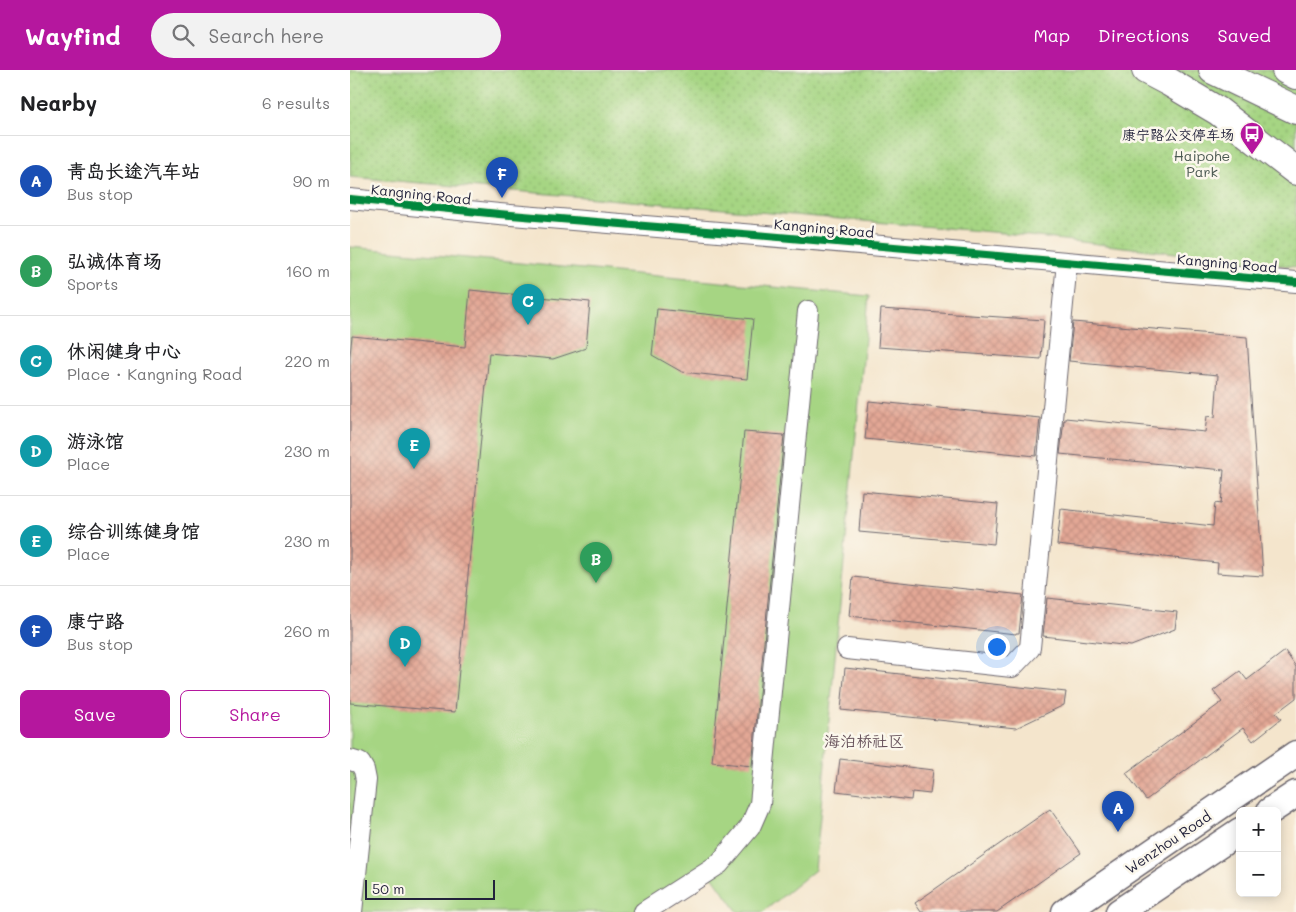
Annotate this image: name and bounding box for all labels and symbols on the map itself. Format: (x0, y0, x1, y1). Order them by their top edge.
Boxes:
bus stop icon: 康宁路公交停车场 (1239, 121, 1265, 155)
place label: 康宁路公交停车场 (1122, 125, 1234, 144)
park label: Haipohe Park (1174, 146, 1230, 181)
pin: F (486, 157, 518, 198)
street label: Kangning Road (370, 179, 472, 209)
street label: Kangning Road (773, 214, 875, 242)
street label: Kangning Road (1176, 249, 1278, 277)
pin: C (512, 284, 544, 325)
pin: E (398, 428, 430, 469)
pin: B (580, 542, 612, 583)
pin: D (389, 626, 421, 667)
your location (984, 634, 1010, 660)
district label: 海泊桥社区 (824, 730, 904, 751)
pin: A (1102, 791, 1134, 832)
street label: Wenzhou Road (1121, 806, 1215, 878)
scale bar (365, 877, 495, 900)

